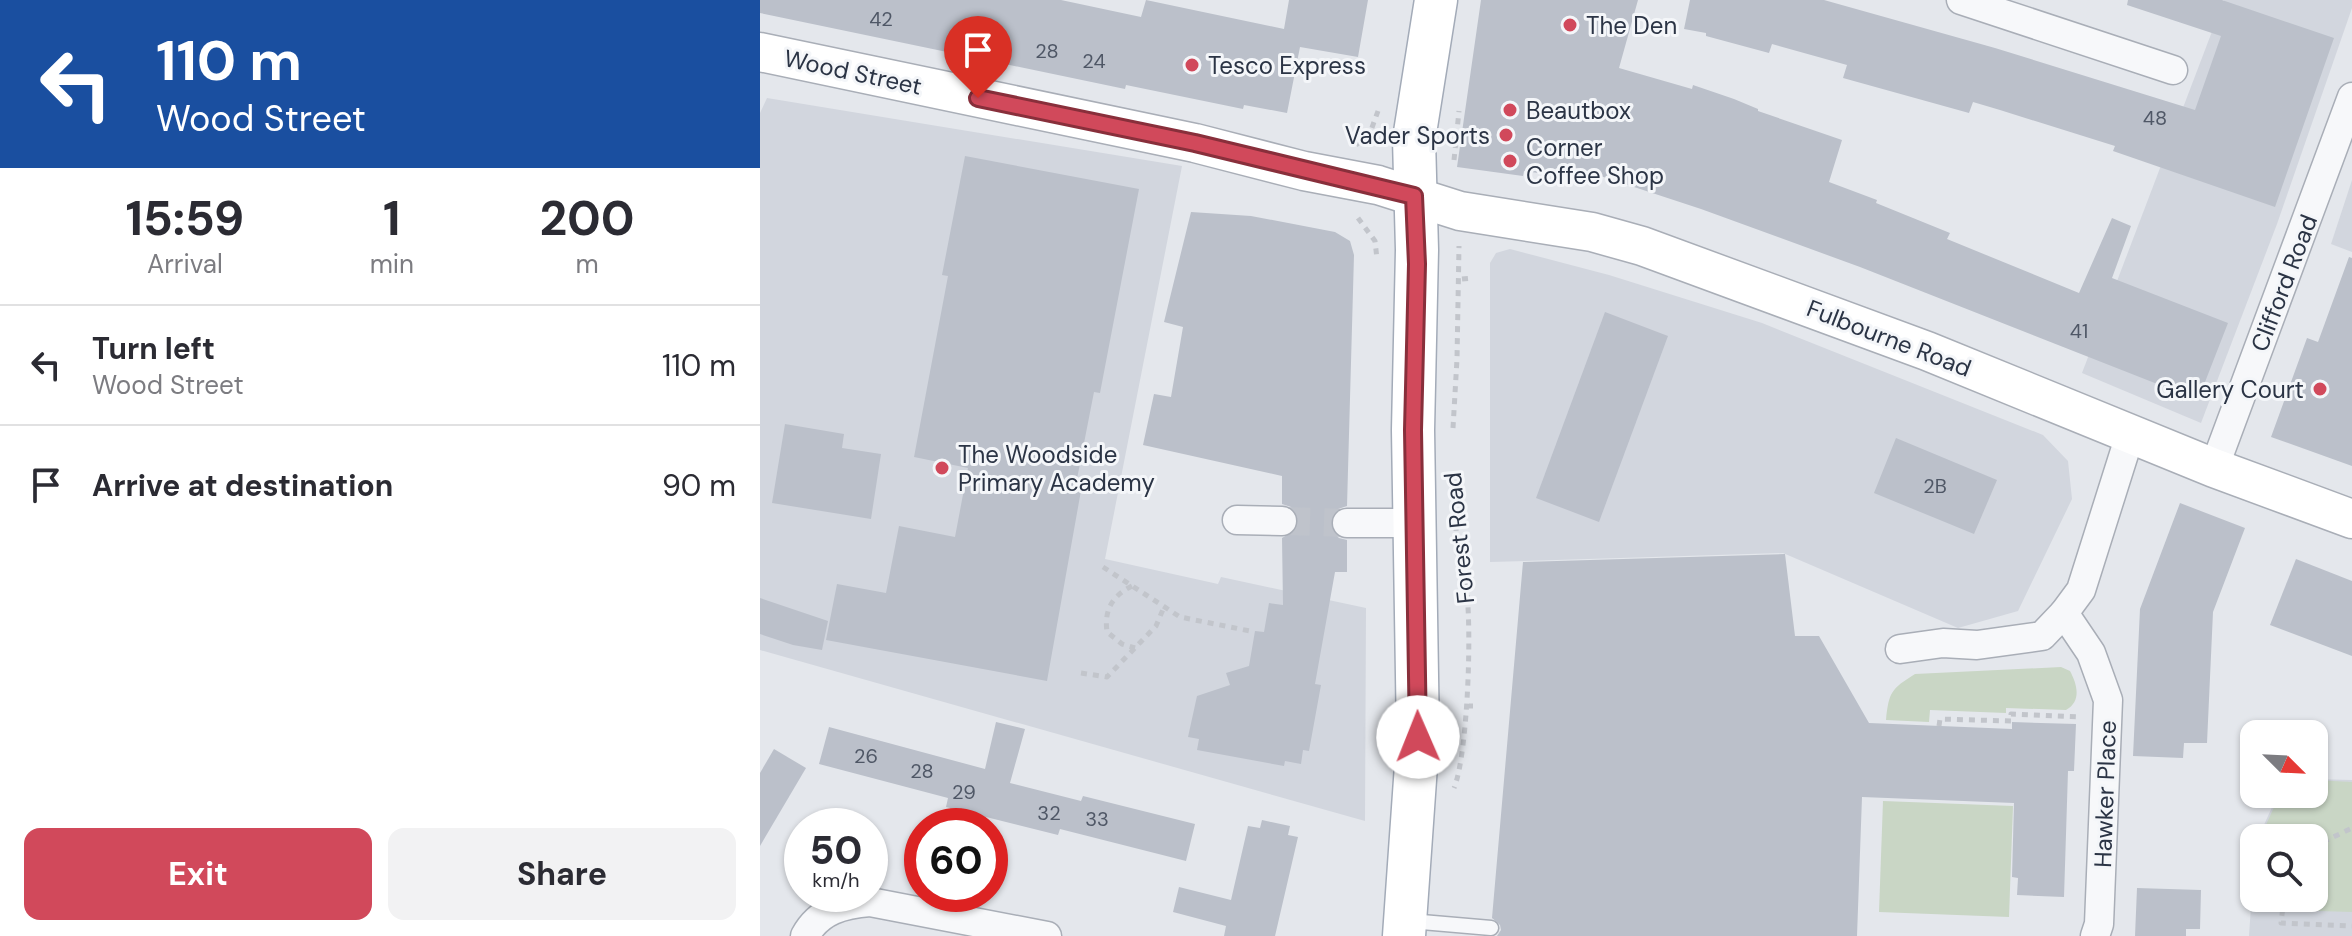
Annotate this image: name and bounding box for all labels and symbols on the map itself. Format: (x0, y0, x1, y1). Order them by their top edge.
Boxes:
house number: 42 (869, 6, 893, 32)
place label: The Den (1586, 10, 1677, 41)
pin (944, 16, 1012, 98)
marker: The Den (1561, 16, 1579, 34)
house number: 28 (1035, 38, 1059, 64)
street label: Wood Street (781, 42, 925, 102)
house number: 24 (1082, 48, 1106, 74)
place label: Tesco Express (1208, 50, 1366, 81)
marker: Tesco Express (1183, 56, 1201, 74)
place label: Beautbox (1526, 95, 1631, 126)
marker: Beautbox (1501, 101, 1519, 119)
house number: 48 (2143, 105, 2167, 131)
place label: Vader Sports (1345, 120, 1490, 151)
marker: Vader Sports (1497, 126, 1515, 144)
place label: Corner Coffee Shop (1526, 132, 1664, 191)
marker: Corner Coffee Shop (1501, 152, 1519, 170)
street label: Clifford Road (2244, 210, 2324, 356)
street label: Fulbourne Road (1802, 292, 1976, 384)
house number: 41 (2070, 318, 2088, 344)
place label: Gallery Court (2156, 374, 2304, 405)
marker: Gallery Court (2311, 380, 2329, 398)
place label: The Woodside Primary Academy (958, 439, 1155, 498)
marker: The Woodside Primary Academy (933, 459, 951, 477)
street label: Forest Road (1437, 471, 1481, 605)
house number: 2B (1923, 473, 1947, 499)
position arrow (1376, 695, 1460, 779)
street label: Hawker Place (2087, 720, 2123, 868)
north arrow (2240, 720, 2328, 808)
house number: 26 (854, 743, 878, 769)
house number: 28 (910, 758, 934, 784)
house number: 29 (952, 779, 976, 805)
house number: 32 (1037, 800, 1061, 826)
house number: 33 (1085, 806, 1109, 832)
speed limit sign: 60 (904, 808, 1008, 912)

